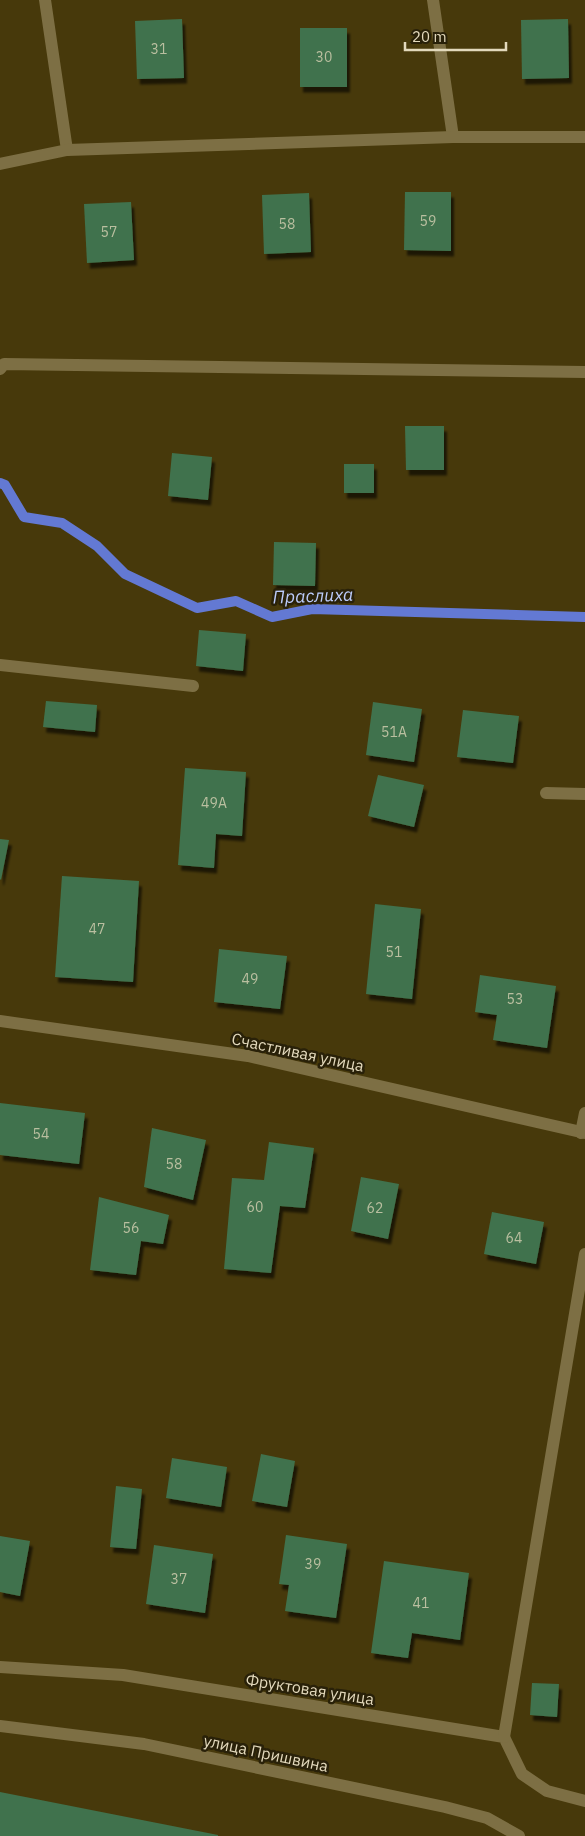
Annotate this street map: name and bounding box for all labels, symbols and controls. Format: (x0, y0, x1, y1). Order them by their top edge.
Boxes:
scale bar (405, 20, 506, 52)
text: 20 m (412, 27, 447, 46)
house number: 31 (151, 40, 167, 58)
house number: 30 (316, 48, 332, 66)
house number: 59 (420, 212, 436, 230)
house number: 58 (279, 215, 295, 233)
house number: 57 (101, 223, 117, 241)
water label: Праслиха (272, 583, 354, 608)
house number: 51А (381, 723, 407, 741)
house number: 49А (201, 794, 227, 812)
house number: 47 (89, 920, 105, 938)
house number: 51 (386, 943, 402, 961)
house number: 49 (242, 970, 258, 988)
house number: 53 (507, 990, 523, 1008)
street label: Счастливая улица (230, 1028, 366, 1076)
house number: 54 (33, 1125, 49, 1143)
house number: 58 (166, 1155, 182, 1173)
house number: 60 (247, 1198, 263, 1216)
house number: 62 (367, 1199, 383, 1217)
house number: 56 (123, 1219, 139, 1237)
house number: 64 (506, 1229, 522, 1247)
house number: 39 (305, 1555, 321, 1573)
house number: 37 (171, 1570, 187, 1588)
house number: 41 (413, 1594, 429, 1612)
street label: Фруктовая улица (244, 1669, 376, 1709)
street label: улица Пришвина (202, 1730, 331, 1776)

